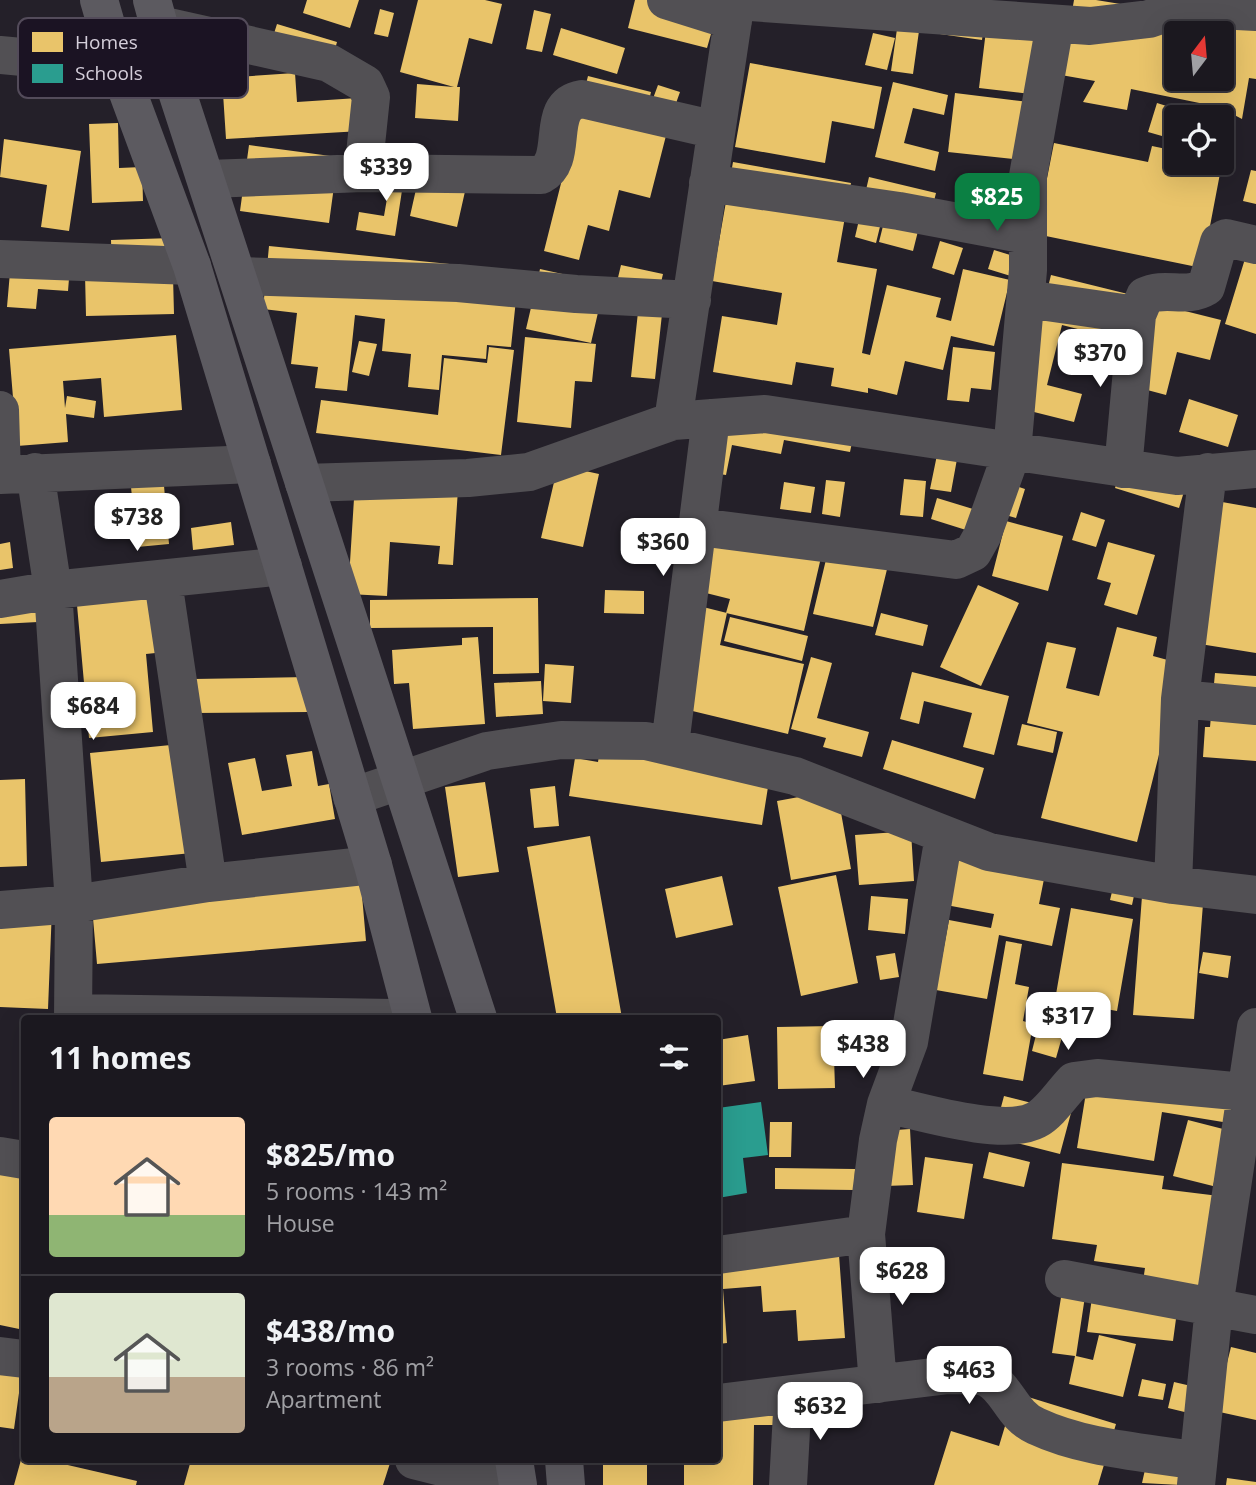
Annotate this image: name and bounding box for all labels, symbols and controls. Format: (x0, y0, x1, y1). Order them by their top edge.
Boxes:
legend (18, 18, 248, 98)
north arrow (1164, 21, 1234, 91)
map controls (1164, 21, 1234, 175)
text: Homes (75, 29, 138, 55)
text: Schools (75, 60, 143, 86)
button: locate (1164, 105, 1234, 175)
pin: $339 (345, 144, 427, 203)
text: $339 (360, 150, 412, 182)
pin: $825 (956, 174, 1038, 233)
text: $825 (971, 180, 1023, 212)
pin: $370 (1059, 330, 1141, 389)
text: $370 (1074, 336, 1126, 368)
pin: $738 (96, 494, 178, 553)
text: $738 (111, 500, 163, 532)
pin: $360 (622, 518, 704, 578)
text: $360 (637, 525, 689, 557)
pin: $684 (52, 682, 134, 742)
text: $684 (67, 689, 119, 721)
pin: $317 (1027, 992, 1109, 1052)
text: $317 (1042, 999, 1094, 1031)
pin: $438 (822, 1020, 904, 1080)
text: $438 (837, 1027, 889, 1059)
text: 11 homes (49, 1037, 192, 1078)
icon: filters (655, 1038, 693, 1076)
text: $825/mo (266, 1134, 395, 1175)
icon: home (105, 1145, 189, 1229)
text: 5 rooms · 143 m² (266, 1175, 447, 1207)
text: House (266, 1207, 335, 1239)
pin: $628 (861, 1248, 943, 1307)
text: $628 (876, 1254, 928, 1286)
text: $438/mo (266, 1310, 395, 1351)
icon: home (105, 1321, 189, 1405)
pin: $463 (928, 1346, 1010, 1406)
text: 3 rooms · 86 m² (266, 1351, 434, 1383)
text: $463 (943, 1353, 995, 1385)
pin: $632 (779, 1382, 861, 1442)
text: Apartment (266, 1383, 382, 1415)
text: $632 (794, 1389, 846, 1421)

